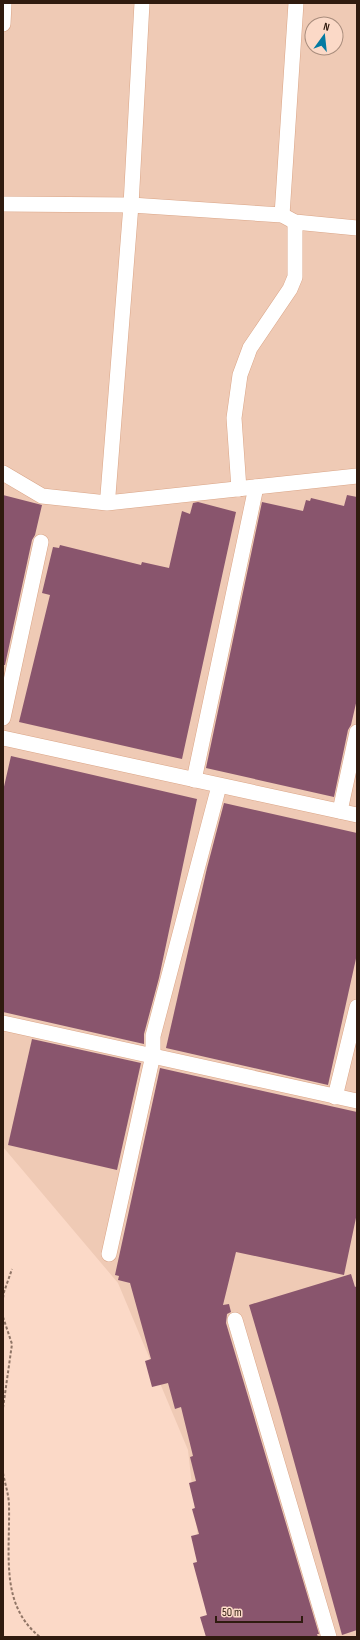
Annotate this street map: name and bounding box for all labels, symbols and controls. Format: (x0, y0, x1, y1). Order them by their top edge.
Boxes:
north arrow (304, 16, 344, 56)
text: N (322, 20, 331, 34)
scale bar (216, 1598, 302, 1624)
text: 50 m (222, 1605, 242, 1620)

